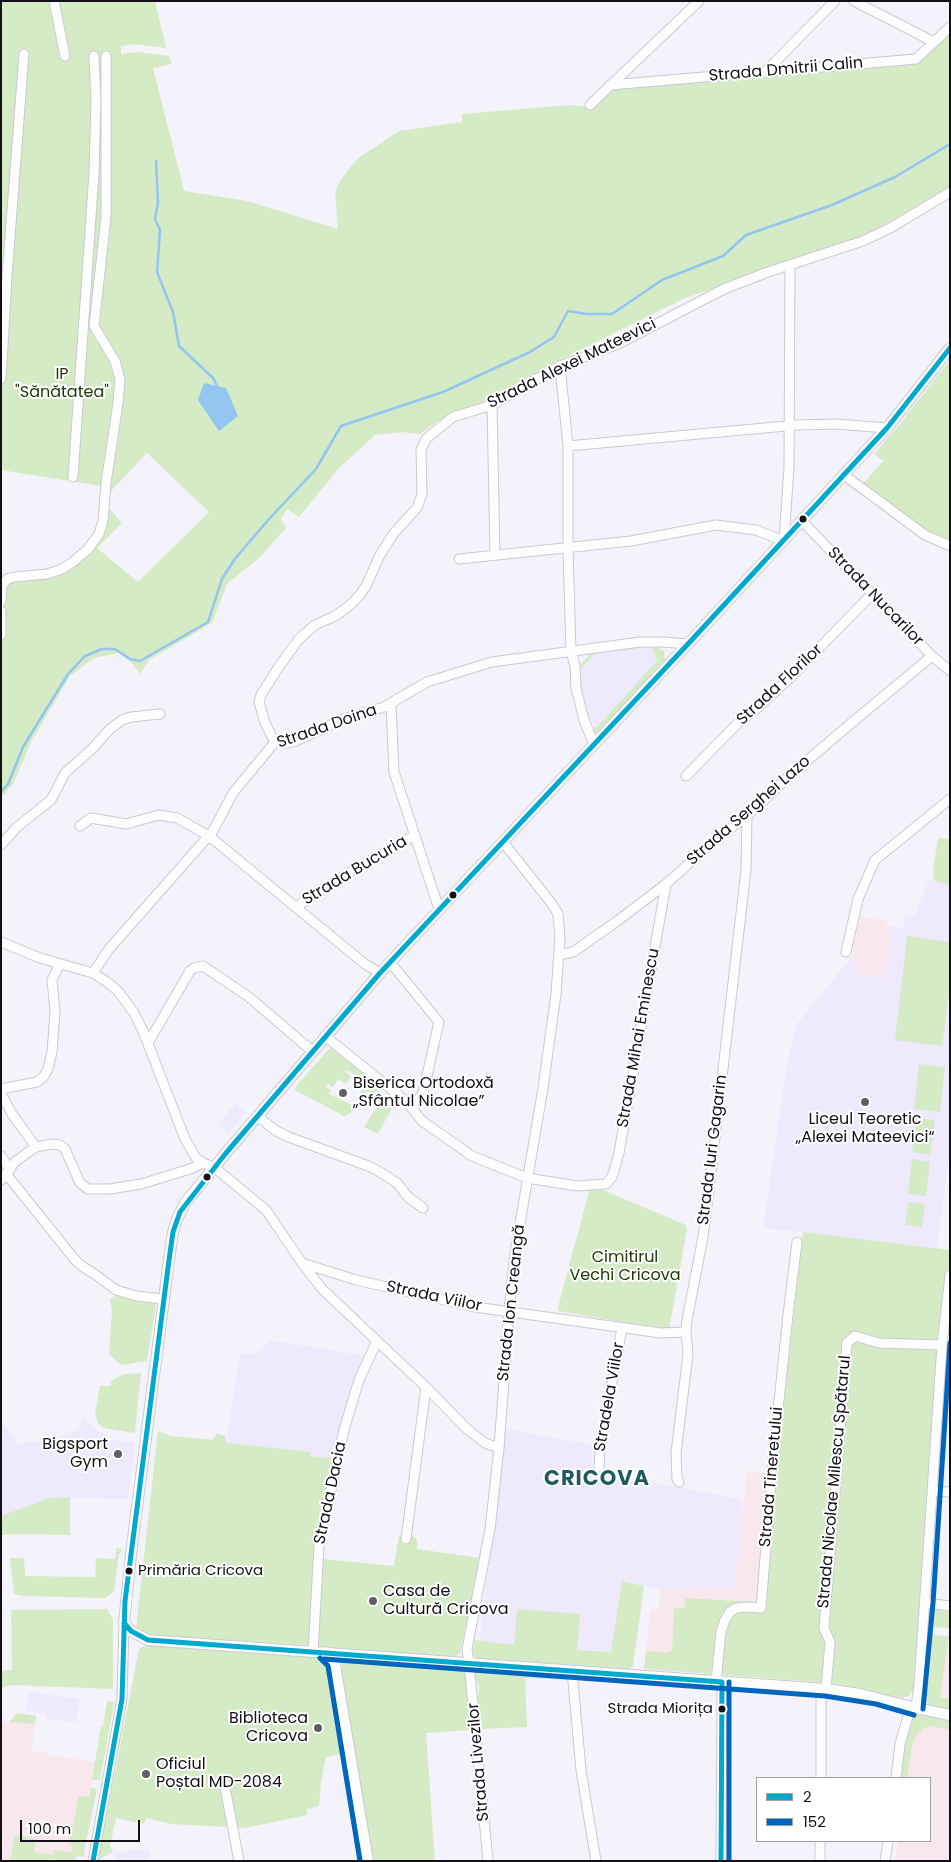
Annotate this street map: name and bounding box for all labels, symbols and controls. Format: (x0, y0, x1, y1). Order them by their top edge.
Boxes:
street label: Strada Dmitrii Calin (708, 54, 864, 86)
street label: Strada Alexei Mateevici (485, 315, 659, 413)
park label: IP "Sănătatea" (15, 365, 109, 403)
unlabelled marker (798, 514, 808, 524)
street label: Strada Nucarilor (823, 544, 927, 650)
street label: Strada Florilor (733, 640, 827, 730)
street label: Strada Doina (274, 701, 380, 753)
street label: Strada Serghei Lazo (683, 752, 815, 870)
street label: Strada Bucuria (299, 832, 411, 910)
unlabelled marker (448, 890, 458, 900)
street label: Strada Mihai Eminescu (614, 947, 664, 1129)
place label: Biserica Ortodoxă „Sfântul Nicolae” (353, 1074, 494, 1112)
street label: Strada Iuri Gagarin (694, 1074, 732, 1226)
marker: Biserica Ortodoxă „Sfântul Nicolae” (337, 1087, 349, 1099)
marker: Liceul Teoretic „Alexei Mateevici“ (859, 1096, 871, 1108)
place label: Liceul Teoretic „Alexei Mateevici“ (796, 1110, 934, 1148)
unlabelled marker (202, 1172, 212, 1182)
street label: Strada Ion Creangă (494, 1224, 530, 1382)
park label: Cimitirul Vechi Cricova (570, 1248, 680, 1286)
street label: Strada Viilor (385, 1278, 483, 1316)
street label: Stradela Viilor (591, 1341, 629, 1453)
street label: Strada Nicolae Milescu Spătarul (814, 1355, 856, 1609)
street label: Strada Tineretului (756, 1406, 788, 1548)
place label: Bigsport Gym (42, 1435, 108, 1473)
street label: Strada Dacia (311, 1440, 351, 1546)
marker: Bigsport Gym (112, 1448, 124, 1460)
district label: CRICOVA (543, 1467, 651, 1493)
place label: Primăria Cricova (138, 1562, 263, 1580)
marker: Primăria Cricova (124, 1566, 134, 1576)
place label: Casa de Cultură Cricova (383, 1582, 509, 1620)
marker: Casa de Cultură Cricova (367, 1595, 379, 1607)
place label: Strada Miorița (608, 1700, 713, 1718)
street label: Strada Livezilor (464, 1702, 494, 1822)
marker: Strada Miorița (717, 1704, 727, 1714)
place label: Biblioteca Cricova (229, 1709, 308, 1747)
marker: Biblioteca Cricova (312, 1722, 324, 1734)
place label: Oficiul Poștal MD-2084 (156, 1755, 282, 1793)
marker: Oficiul Poștal MD-2084 (140, 1768, 152, 1780)
legend (756, 1777, 931, 1842)
text: 2 (803, 1786, 812, 1807)
scale bar (22, 1810, 142, 1842)
text: 152 (803, 1811, 826, 1832)
text: 100 m (28, 1818, 71, 1839)

